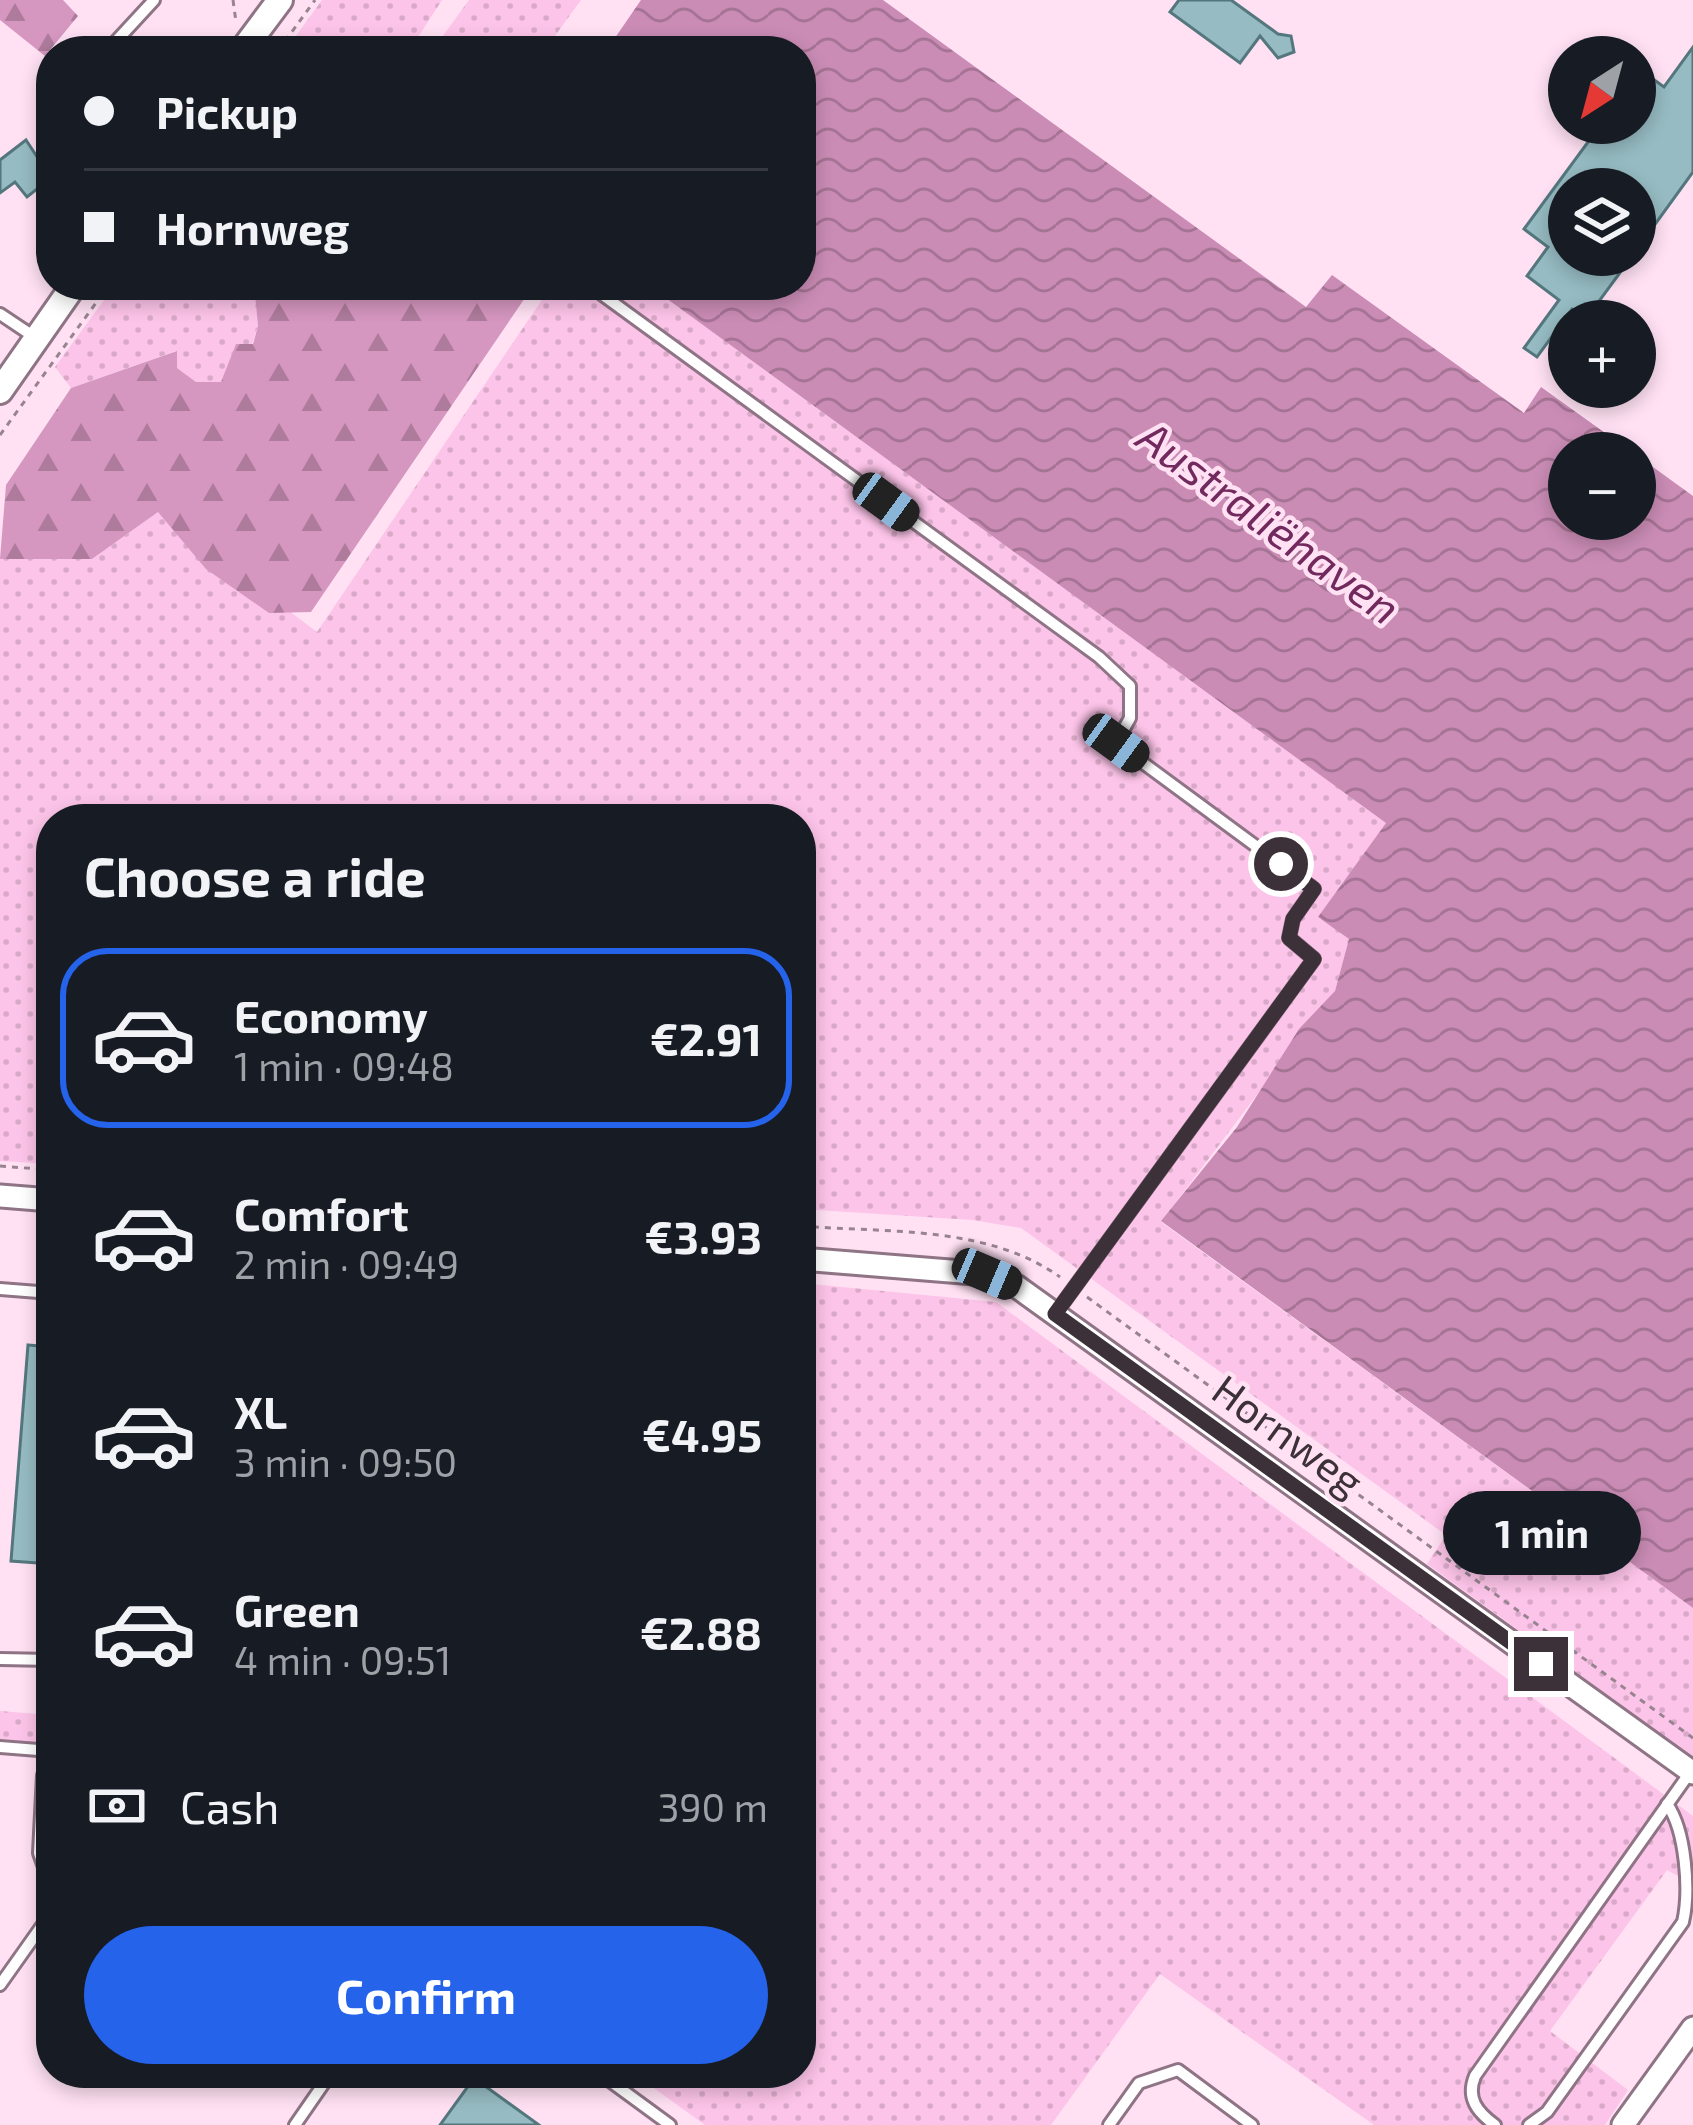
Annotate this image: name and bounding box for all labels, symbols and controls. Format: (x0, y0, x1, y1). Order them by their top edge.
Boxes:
north arrow (1548, 36, 1656, 144)
map controls (1548, 36, 1656, 540)
text: Pickup (156, 84, 298, 138)
button: layers (1548, 168, 1656, 276)
text: Hornweg (156, 200, 349, 254)
button: + (1548, 300, 1656, 408)
water label: Australiëhaven (1127, 407, 1412, 634)
button: − (1548, 432, 1656, 540)
car (846, 466, 926, 538)
car (1076, 707, 1156, 779)
route start (1254, 837, 1308, 891)
text: Choose a ride (84, 843, 426, 908)
icon: car (90, 984, 198, 1092)
text: Economy (234, 988, 428, 1042)
text: €2.91 (650, 1011, 762, 1065)
text: 1 min · 09:48 (234, 1042, 454, 1089)
icon: car (90, 1182, 198, 1290)
text: Comfort (234, 1186, 409, 1240)
text: €3.93 (645, 1209, 762, 1263)
text: 2 min · 09:49 (234, 1240, 459, 1287)
car (947, 1243, 1027, 1305)
street label: Hornweg (1204, 1363, 1374, 1505)
icon: car (90, 1380, 198, 1488)
text: XL (234, 1384, 287, 1438)
text: €4.95 (642, 1407, 762, 1461)
text: 3 min · 09:50 (234, 1438, 457, 1485)
callout: 1 min (1442, 1490, 1640, 1574)
text: 1 min (1495, 1509, 1589, 1556)
icon: car (90, 1578, 198, 1686)
text: Green (234, 1582, 360, 1636)
text: €2.88 (640, 1605, 762, 1659)
text: 4 min · 09:51 (234, 1636, 451, 1683)
route end (1514, 1637, 1568, 1691)
icon: cash (84, 1773, 150, 1839)
text: Cash (180, 1779, 279, 1833)
text: 390 m (658, 1783, 768, 1830)
button: Confirm (84, 1926, 768, 2064)

